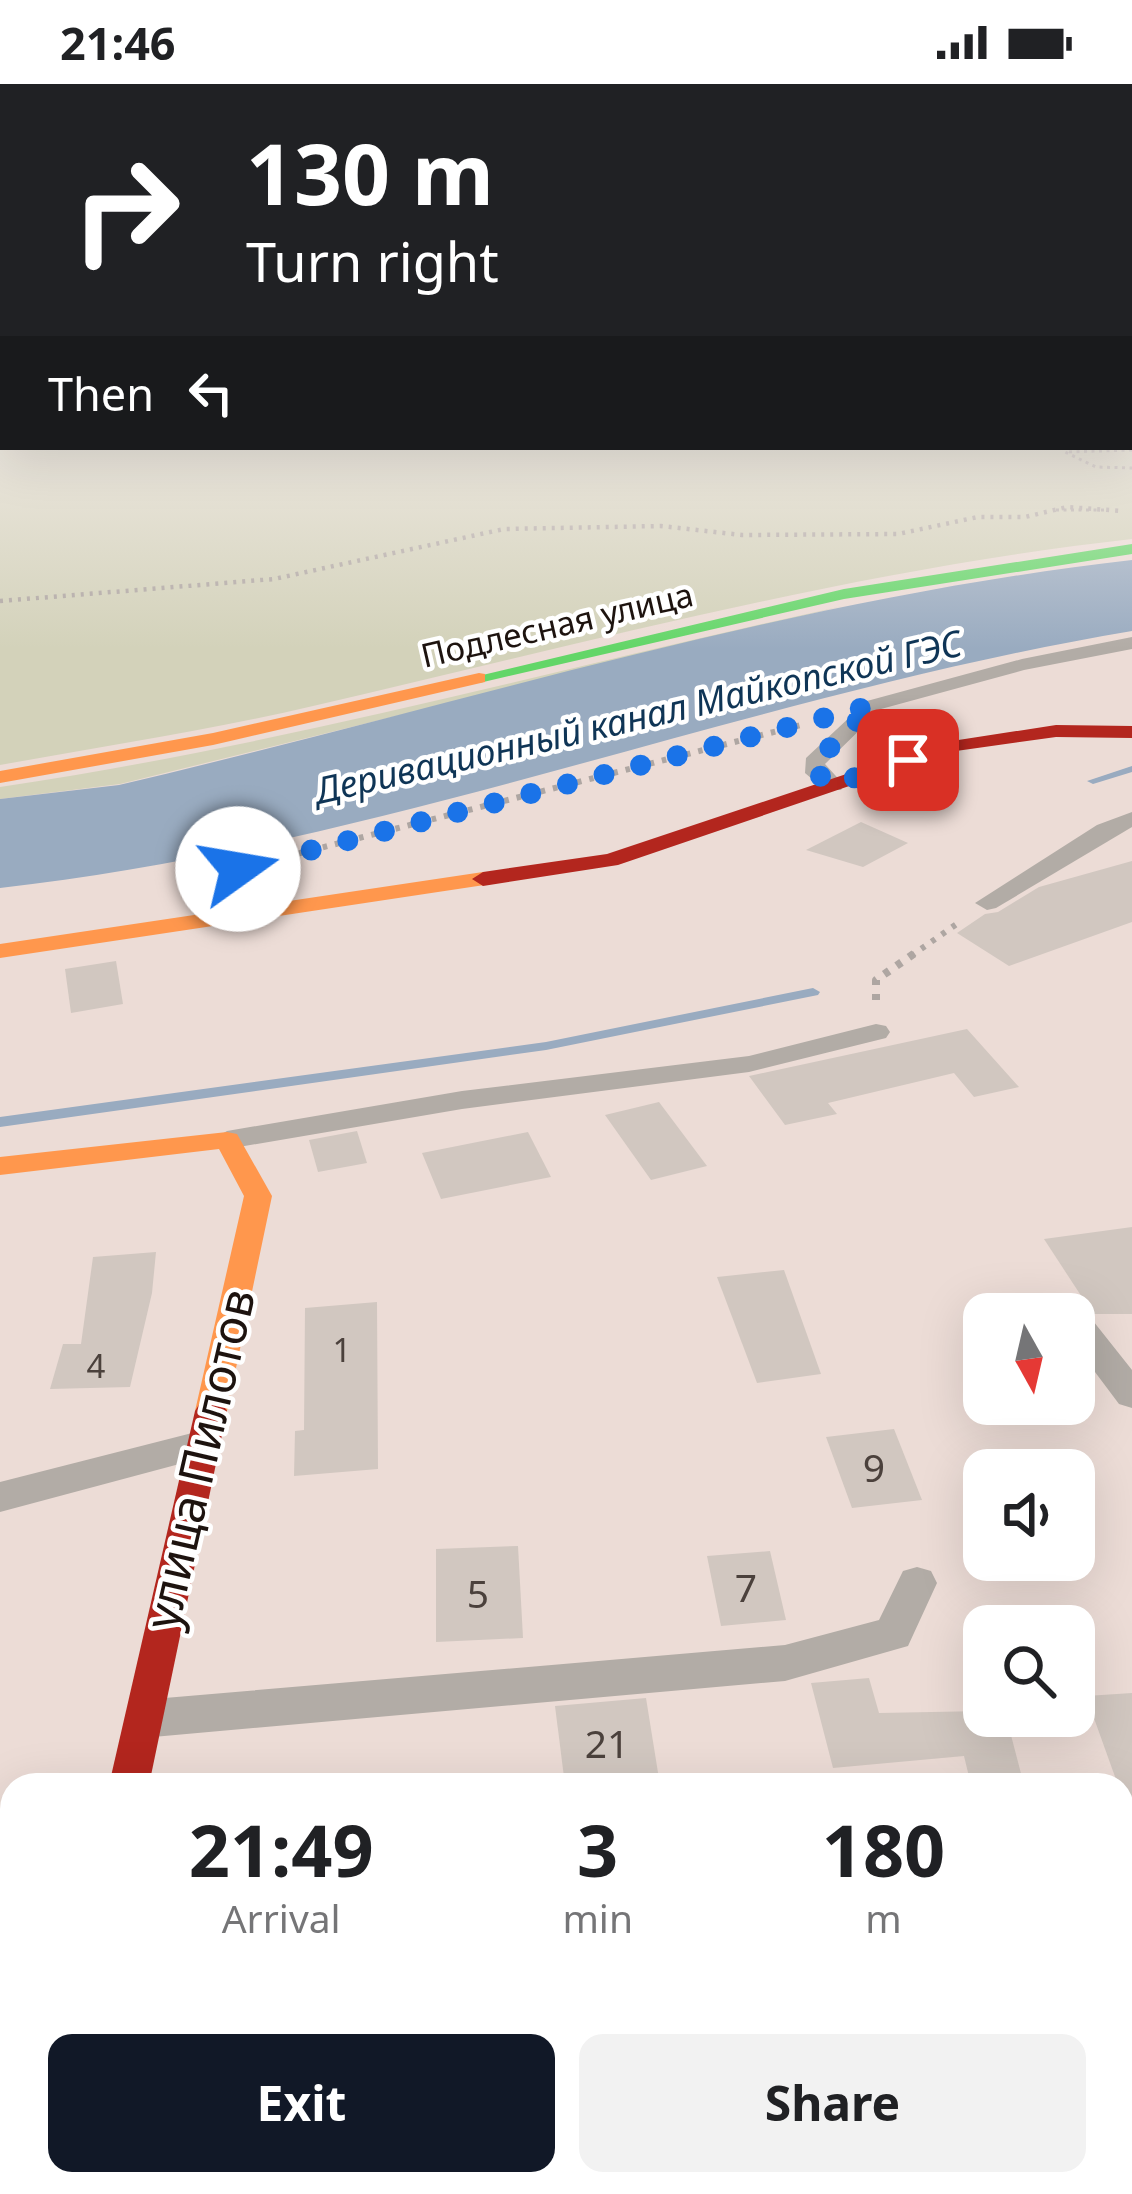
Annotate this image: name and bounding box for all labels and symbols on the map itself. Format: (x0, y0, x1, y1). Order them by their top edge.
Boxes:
street label: Подлесная улица (416, 571, 697, 678)
water label: Деривационный канал Майкопской ГЭС (306, 618, 968, 816)
pin (857, 709, 959, 811)
position arrow (175, 806, 301, 932)
street label: улица Пилотов (128, 1282, 269, 1635)
north arrow (963, 1293, 1095, 1425)
house number: 1 (333, 1327, 351, 1372)
house number: 4 (87, 1343, 106, 1388)
house number: 9 (863, 1440, 885, 1493)
house number: 7 (735, 1560, 757, 1613)
house number: 5 (467, 1566, 489, 1619)
house number: 21 (585, 1716, 629, 1769)

